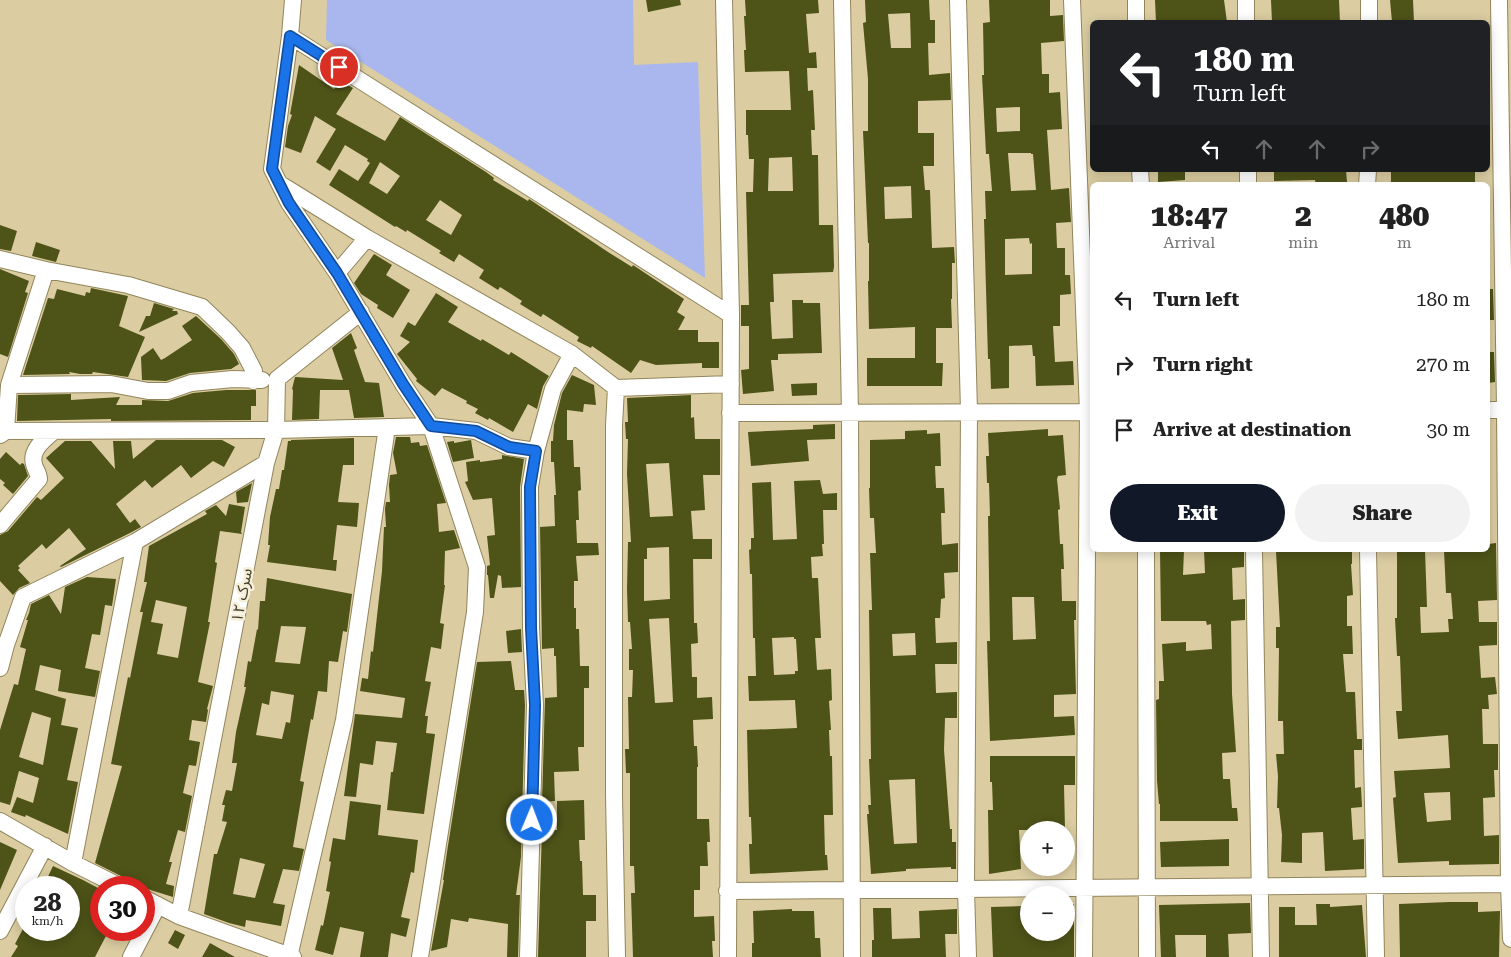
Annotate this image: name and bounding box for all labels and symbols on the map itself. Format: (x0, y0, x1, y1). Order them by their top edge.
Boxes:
pin (318, 46, 360, 88)
street label: سرک ۱۲ (227, 566, 256, 624)
position arrow (505, 793, 557, 845)
speed limit sign: 30 (90, 876, 155, 941)

